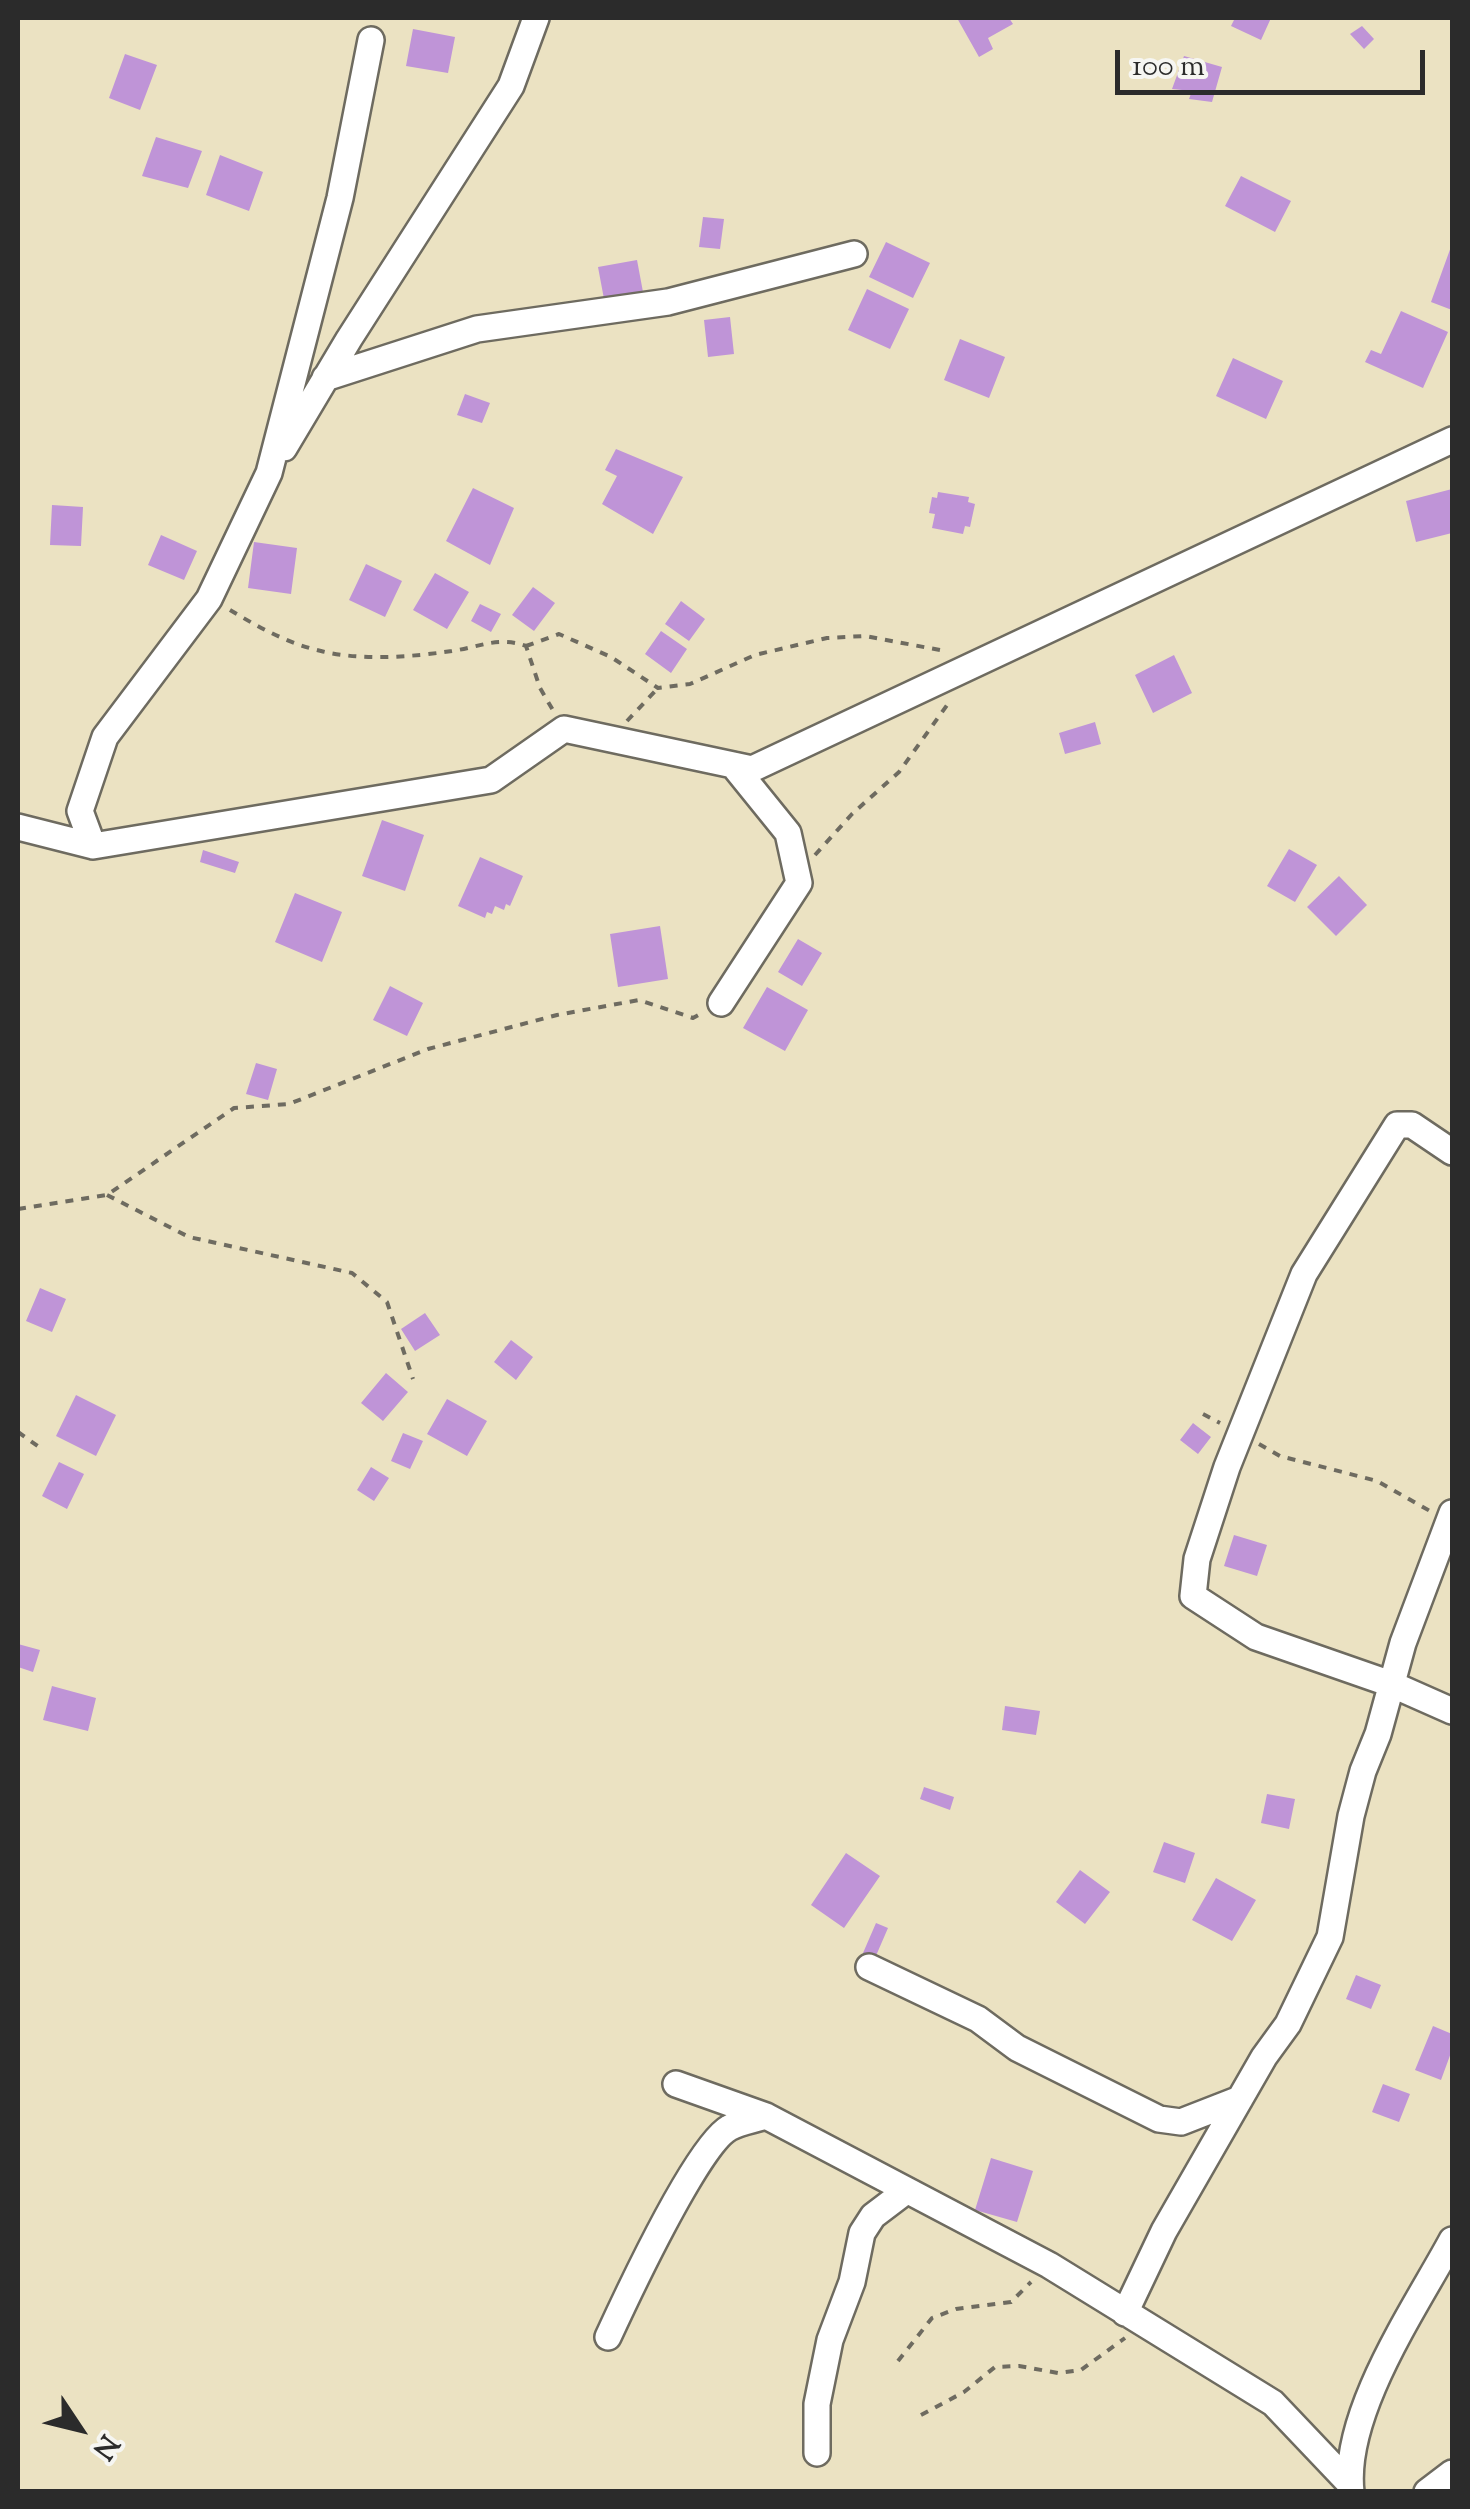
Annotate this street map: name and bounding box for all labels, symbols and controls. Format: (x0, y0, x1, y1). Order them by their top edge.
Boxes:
scale bar (1120, 30, 1430, 92)
text: 100 m (1132, 46, 1205, 89)
north arrow (30, 2379, 130, 2479)
text: N (82, 2426, 127, 2467)

